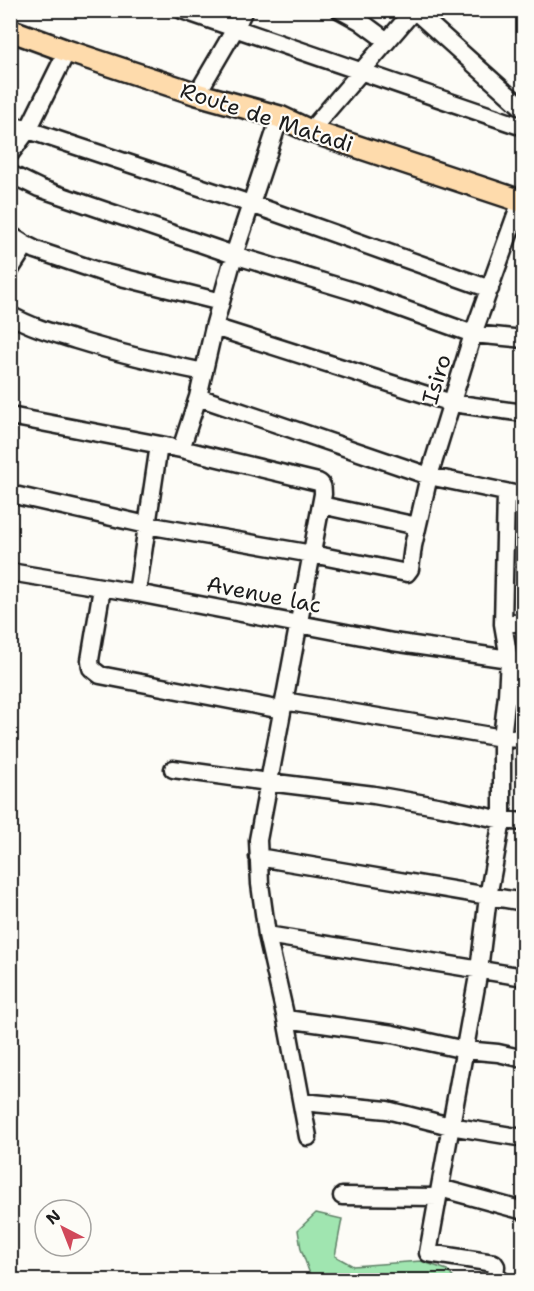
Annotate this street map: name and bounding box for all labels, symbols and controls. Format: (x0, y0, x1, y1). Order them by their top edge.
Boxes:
street label: Route de Matadi (177, 76, 357, 159)
street label: Isiro (415, 351, 458, 408)
street label: Avenue lac (204, 569, 324, 620)
north arrow (33, 1198, 93, 1258)
text: N (42, 1205, 65, 1229)

